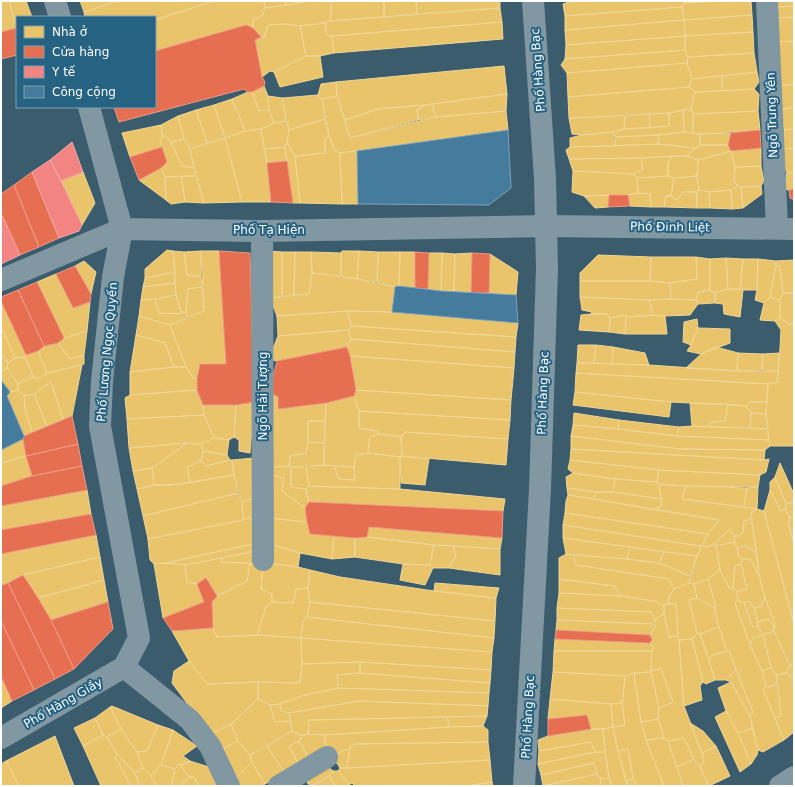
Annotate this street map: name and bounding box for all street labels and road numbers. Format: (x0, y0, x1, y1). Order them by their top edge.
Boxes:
street label: Phố Hàng Bạc (528, 28, 548, 112)
street label: Ngõ Trung Yên (764, 72, 780, 158)
street label: Phố Đinh Liệt (630, 219, 710, 235)
street label: Phố Tạ Hiện (233, 223, 305, 237)
street label: Phố Lương Ngọc Quyến (94, 282, 120, 422)
street label: Phố Hàng Bạc (535, 351, 551, 435)
street label: Ngõ Hải Tượng (256, 352, 270, 440)
street label: Phố Hàng Giầy (21, 675, 105, 731)
street label: Phố Hàng Bạc (519, 675, 537, 759)

